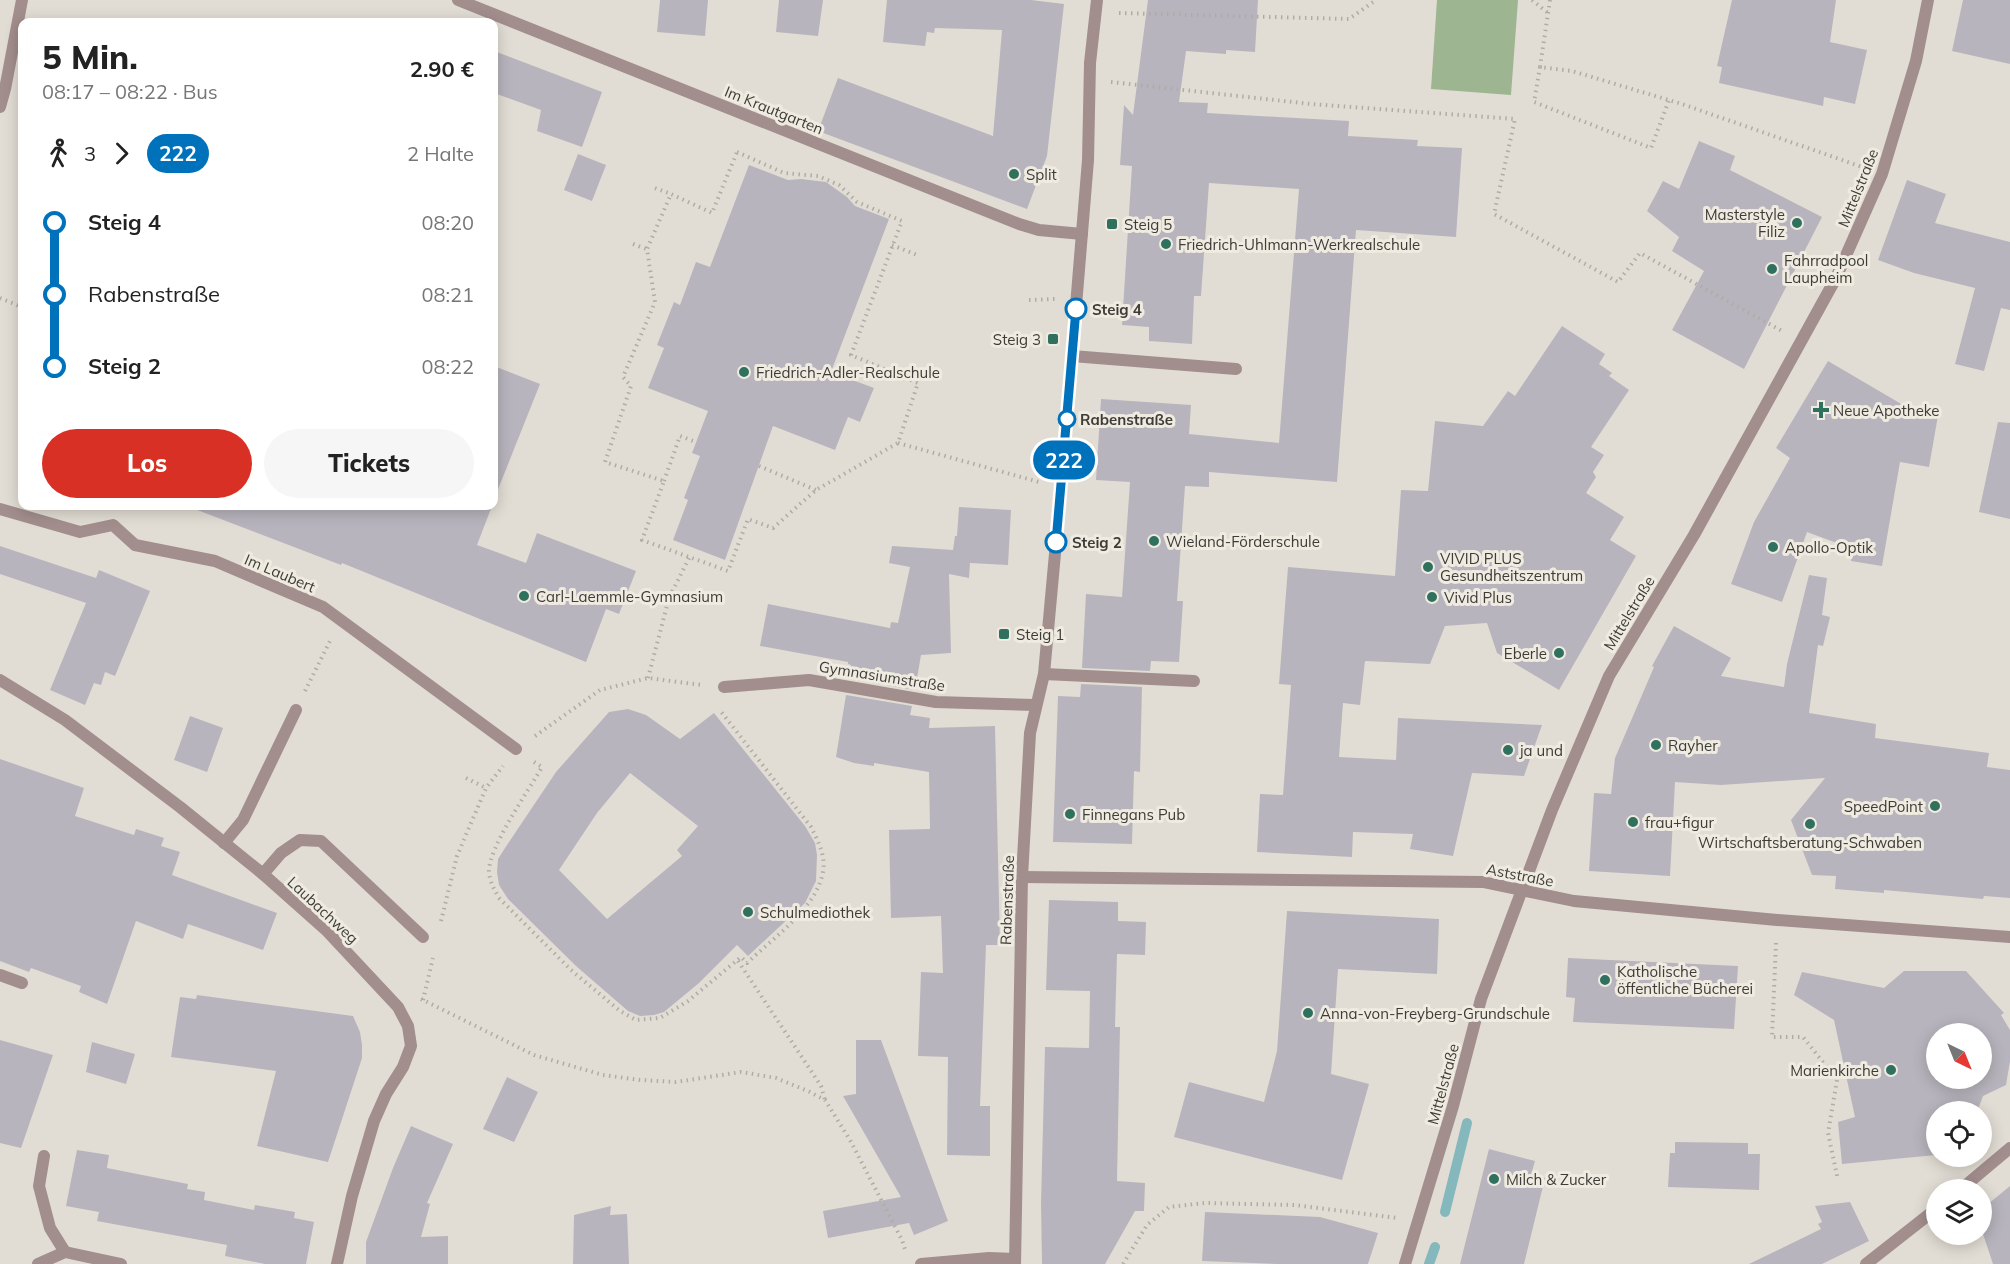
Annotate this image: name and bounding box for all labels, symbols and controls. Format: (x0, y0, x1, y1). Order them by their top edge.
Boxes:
text: 5 Min. (42, 36, 138, 77)
text: 2.90 € (410, 55, 474, 83)
text: 08:17 – 08:22 · Bus (42, 79, 218, 104)
street label: Im Krautgarten (722, 82, 826, 138)
icon: walk (42, 137, 75, 170)
icon: forward (105, 137, 138, 170)
text: 222 (159, 140, 197, 166)
text: 3 (84, 141, 96, 166)
text: 2 Halte (407, 141, 474, 166)
street label: Mittelstraße (1834, 146, 1882, 230)
place label: Split (1026, 165, 1057, 184)
marker: Split (1007, 167, 1021, 181)
place label: Masterstyle Filiz (1705, 205, 1785, 241)
text: Steig 4 (88, 208, 161, 236)
text: 08:20 (421, 210, 474, 235)
place label: Steig 5 (1124, 215, 1172, 234)
marker: Masterstyle Filiz (1790, 216, 1804, 230)
marker: Steig 5 (1105, 217, 1119, 231)
place label: Friedrich-Uhlmann-Werkrealschule (1178, 235, 1420, 254)
marker: Friedrich-Uhlmann-Werkrealschule (1159, 237, 1173, 251)
place label: Fahrradpool Laupheim (1784, 251, 1868, 287)
marker: Fahrradpool Laupheim (1765, 262, 1779, 276)
text: Rabenstraße (88, 280, 220, 308)
text: 08:21 (421, 282, 474, 307)
marker: Steig 4 (1065, 298, 1087, 320)
place label: Steig 4 (1092, 300, 1142, 319)
place label: Steig 3 (993, 330, 1041, 349)
marker: Steig 3 (1046, 332, 1060, 346)
text: Steig 2 (88, 352, 161, 380)
text: 08:22 (421, 354, 474, 379)
place label: Friedrich-Adler-Realschule (756, 363, 940, 382)
marker: Friedrich-Adler-Realschule (737, 365, 751, 379)
place label: Neue Apotheke (1833, 401, 1940, 420)
marker: Neue Apotheke (1814, 403, 1828, 417)
marker: Rabenstraße (1058, 410, 1076, 428)
place label: Rabenstraße (1080, 410, 1173, 429)
button: Los (42, 429, 252, 498)
button: Tickets (264, 429, 474, 498)
line badge: 222 (1030, 440, 1098, 480)
text: 222 (1045, 447, 1083, 473)
marker: Steig 2 (1045, 531, 1067, 553)
place label: Wieland-Förderschule (1166, 532, 1320, 551)
place label: Steig 2 (1072, 533, 1122, 552)
marker: Wieland-Förderschule (1147, 534, 1161, 548)
place label: Apollo-Optik (1785, 538, 1873, 557)
marker: Apollo-Optik (1766, 540, 1780, 554)
place label: VIVID PLUS Gesundheitszentrum (1440, 549, 1583, 585)
street label: Im Laubert (242, 550, 318, 596)
marker: VIVID PLUS Gesundheitszentrum (1421, 560, 1435, 574)
street label: Mittelstraße (1599, 573, 1659, 653)
place label: Carl-Laemmle-Gymnasium (536, 587, 723, 606)
place label: Vivid Plus (1444, 588, 1512, 607)
marker: Carl-Laemmle-Gymnasium (517, 589, 531, 603)
marker: Vivid Plus (1425, 590, 1439, 604)
place label: Steig 1 (1016, 625, 1064, 644)
marker: Steig 1 (997, 627, 1011, 641)
place label: Eberle (1504, 644, 1547, 663)
marker: Eberle (1552, 646, 1566, 660)
street label: Gymnasiumstraße (818, 657, 946, 695)
place label: Rayher (1668, 736, 1718, 755)
marker: Rayher (1649, 738, 1663, 752)
place label: ja und (1519, 741, 1563, 760)
marker: ja und (1501, 743, 1515, 757)
place label: SpeedPoint (1844, 797, 1923, 816)
marker: SpeedPoint (1928, 799, 1942, 813)
place label: Finnegans Pub (1082, 805, 1185, 824)
marker: Finnegans Pub (1063, 807, 1077, 821)
place label: frau+figur (1645, 813, 1714, 832)
marker: frau+figur (1626, 815, 1640, 829)
marker: Wirtschaftsberatung-Schwaben (1803, 817, 1817, 831)
place label: Wirtschaftsberatung-Schwaben (1698, 833, 1922, 852)
street label: Rabenstraße (996, 855, 1018, 945)
street label: Aststraße (1485, 859, 1555, 891)
street label: Laubachweg (284, 872, 362, 948)
place label: Schulmediothek (760, 903, 870, 922)
marker: Schulmediothek (741, 905, 755, 919)
place label: Katholische öffentliche Bücherei (1617, 962, 1753, 998)
marker: Katholische öffentliche Bücherei (1598, 973, 1612, 987)
place label: Anna-von-Freyberg-Grundschule (1320, 1004, 1550, 1023)
marker: Anna-von-Freyberg-Grundschule (1301, 1006, 1315, 1020)
north arrow (1926, 1023, 1992, 1089)
map controls (1926, 1023, 1992, 1245)
street label: Mittelstraße (1423, 1041, 1463, 1127)
place label: Marienkirche (1790, 1061, 1879, 1080)
marker: Marienkirche (1884, 1063, 1898, 1077)
button: locate (1926, 1101, 1992, 1167)
place label: Milch & Zucker (1506, 1170, 1607, 1189)
marker: Milch & Zucker (1487, 1172, 1501, 1186)
button: layers (1926, 1179, 1992, 1245)

